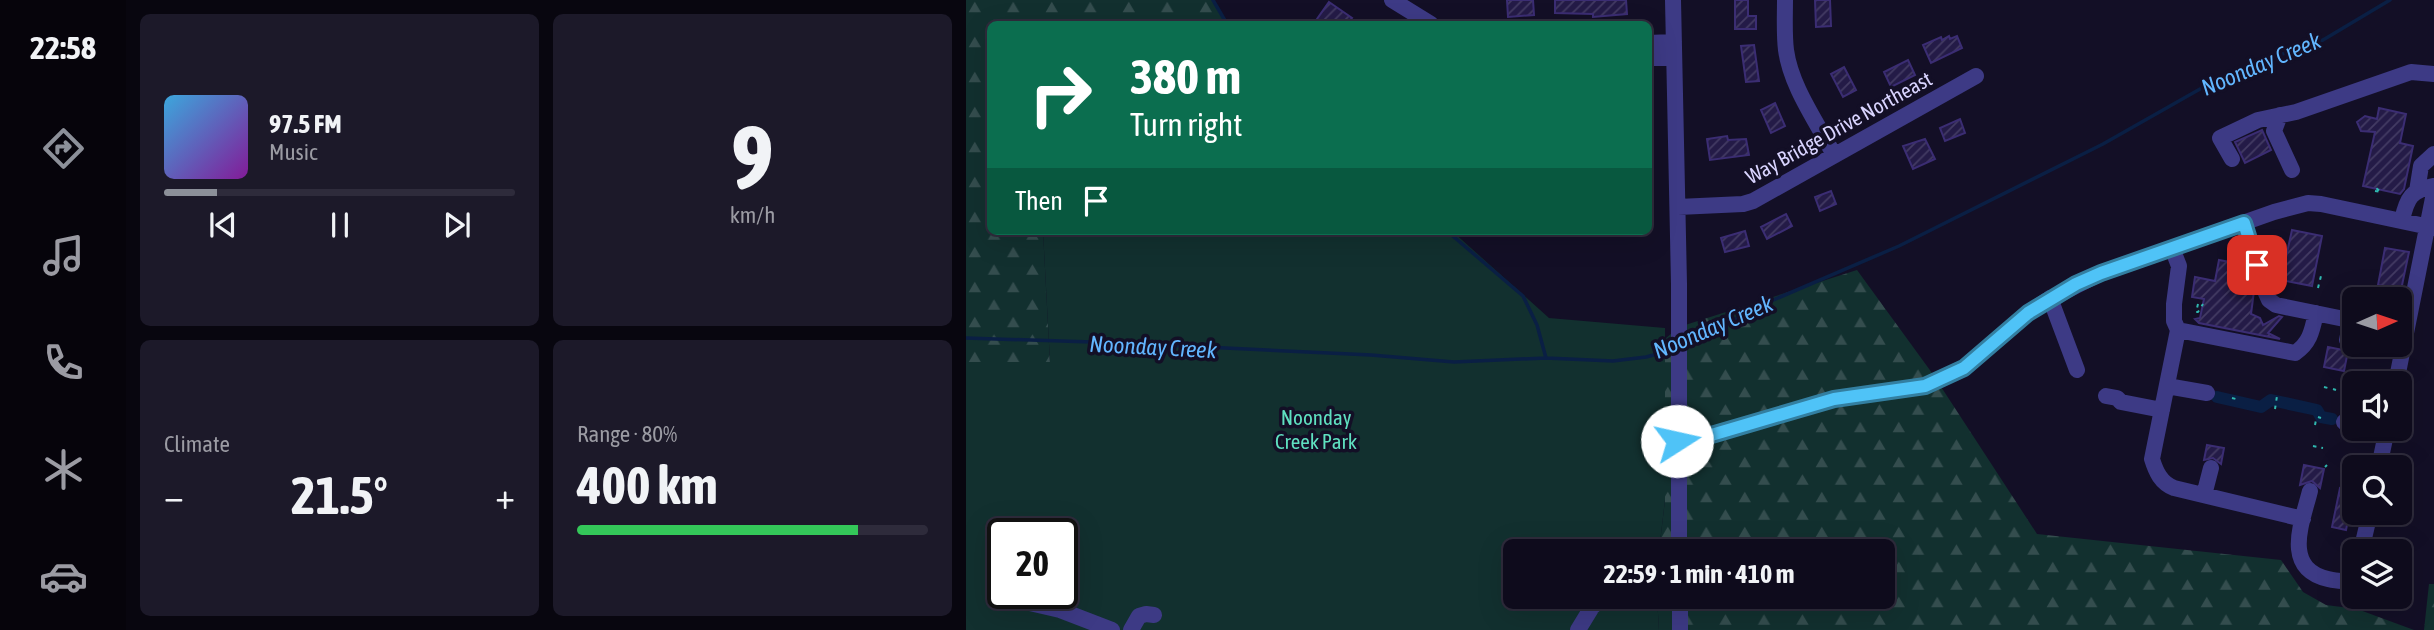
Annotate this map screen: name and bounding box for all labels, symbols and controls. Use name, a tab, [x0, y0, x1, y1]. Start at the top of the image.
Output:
water label: Noonday Creek	[2197, 27, 2326, 101]
text: 22:58	[30, 29, 96, 66]
text: 380 m	[1130, 48, 1241, 104]
icon: right	[1015, 49, 1106, 140]
street label: Way Bridge Drive Northeast	[1741, 66, 1936, 188]
text: 9	[731, 104, 774, 208]
text: Turn right	[1130, 106, 1243, 143]
text: 97.5 FM	[269, 109, 342, 139]
icon: directions	[39, 124, 88, 173]
text: Music	[269, 139, 317, 165]
icon: arrive	[1077, 182, 1115, 220]
text: Then	[1015, 186, 1063, 216]
text: km/h	[730, 202, 775, 228]
icon: previous	[204, 206, 242, 244]
icon: pause	[321, 206, 359, 244]
icon: next	[438, 206, 476, 244]
icon: music	[39, 231, 88, 280]
pin	[2227, 235, 2287, 295]
icon: arrive	[2238, 246, 2276, 284]
north arrow	[2342, 287, 2412, 357]
map controls	[2342, 287, 2412, 609]
water label: Noonday Creek	[1649, 290, 1778, 364]
water label: Noonday Creek	[1089, 331, 1218, 363]
icon: phone	[39, 338, 88, 387]
button: sound	[2342, 371, 2412, 441]
position arrow	[1640, 404, 1714, 478]
park label: Noonday Creek Park	[1275, 405, 1357, 453]
text: Range · 80%	[577, 421, 677, 447]
text: Climate	[164, 431, 230, 457]
icon: climate	[39, 445, 88, 494]
text: 400 km	[577, 455, 718, 515]
button: search	[2342, 455, 2412, 525]
text: 21.5°	[291, 465, 388, 525]
text: −	[164, 474, 184, 517]
text: +	[495, 474, 515, 517]
speed limit sign: 20	[987, 518, 1078, 609]
button: layers	[2342, 539, 2412, 609]
icon: car	[39, 552, 88, 601]
text: 22:59 · 1 min · 410 m	[1604, 559, 1794, 589]

